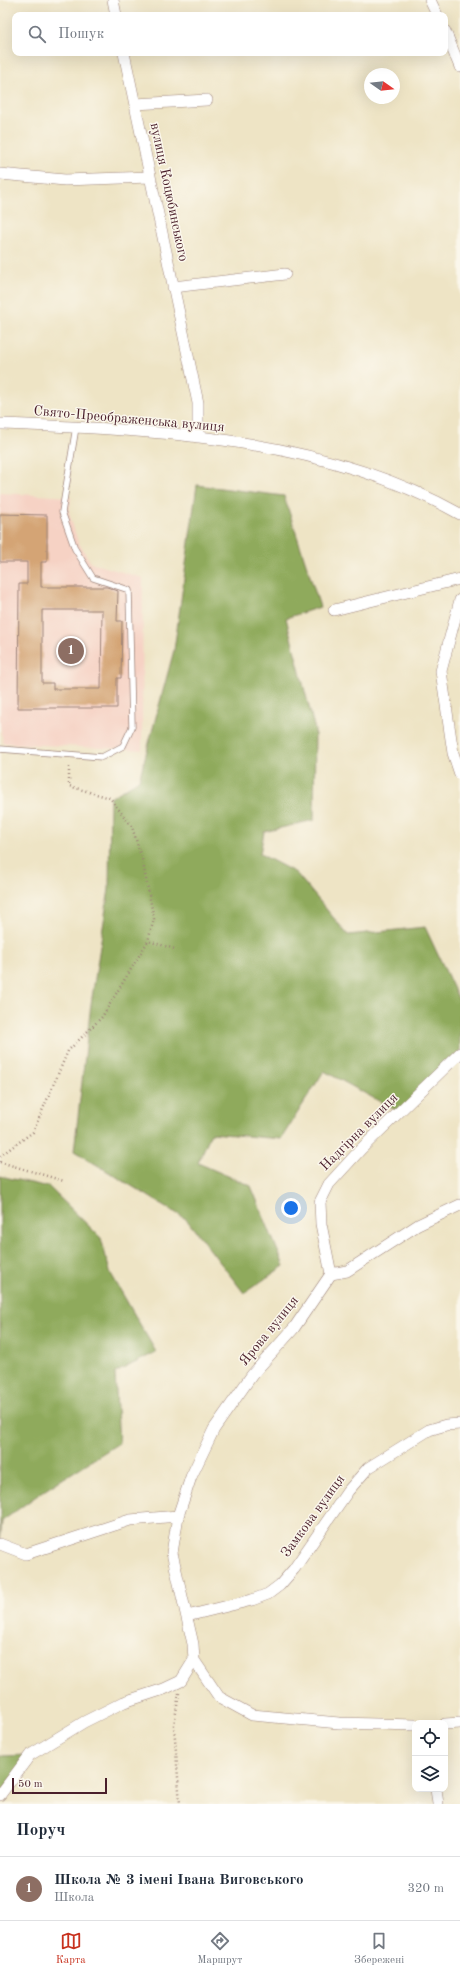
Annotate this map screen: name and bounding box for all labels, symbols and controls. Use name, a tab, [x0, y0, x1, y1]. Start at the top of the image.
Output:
search box	[12, 12, 448, 56]
icon: search	[26, 23, 48, 45]
text: Пошук	[58, 27, 104, 42]
north arrow	[364, 68, 400, 104]
street label: вулиця Коцюбинського	[147, 121, 191, 263]
street label: Свято-Преображенська вулиця	[33, 404, 225, 434]
pin: 1	[58, 636, 84, 666]
street label: Надгірна вулиця	[318, 1091, 400, 1173]
your location	[281, 1198, 301, 1218]
street label: Ярова вулиця	[237, 1294, 301, 1368]
street label: Замкова вулиця	[278, 1472, 348, 1560]
map controls	[412, 1720, 448, 1792]
button: locate	[412, 1720, 448, 1756]
button: layers	[412, 1756, 448, 1792]
scale bar	[12, 1776, 107, 1795]
text: 50 m	[18, 1779, 43, 1790]
text: Поруч	[16, 1822, 65, 1839]
text: Школа № 3 імені Івана Виговського	[54, 1873, 304, 1888]
text: 1	[25, 1882, 33, 1895]
text: 320 m	[407, 1882, 444, 1895]
text: Школа	[54, 1891, 94, 1904]
tab: Карта	[56, 1930, 86, 1968]
tab: Маршрут	[197, 1930, 242, 1968]
tab: Збережені	[354, 1930, 404, 1968]

